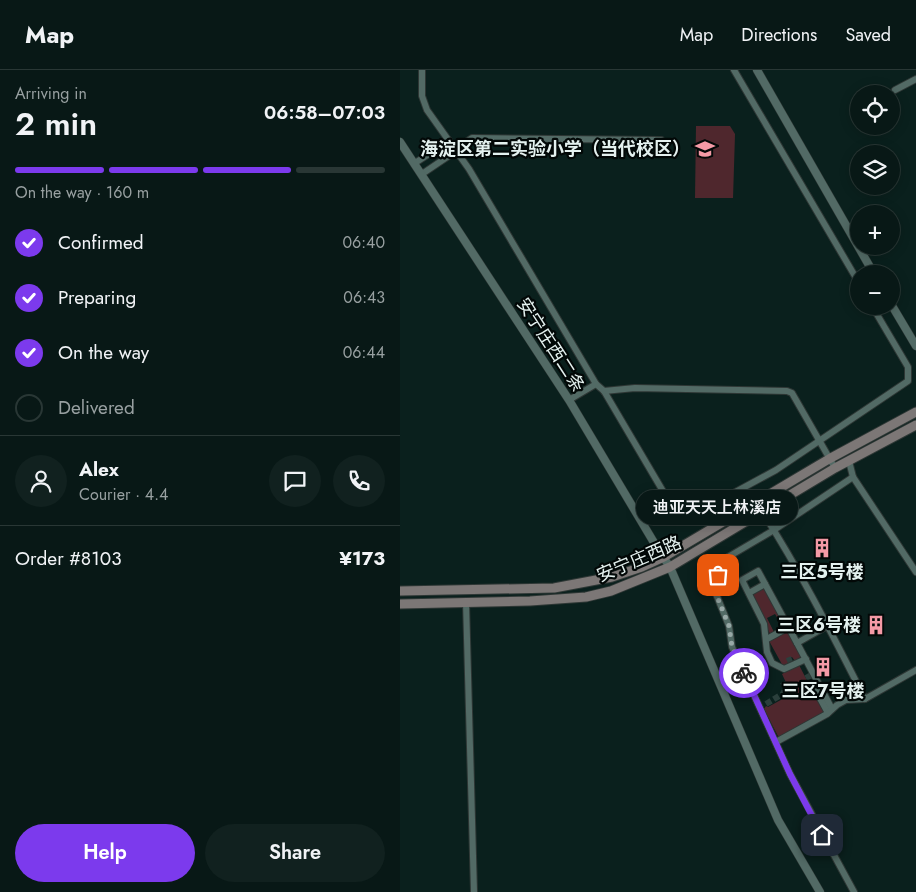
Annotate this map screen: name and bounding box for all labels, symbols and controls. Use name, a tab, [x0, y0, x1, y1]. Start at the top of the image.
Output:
text: Map	[25, 17, 74, 52]
text: Map	[680, 22, 713, 48]
text: Directions	[741, 22, 817, 48]
text: Saved	[845, 22, 891, 48]
text: Arriving in	[15, 82, 87, 105]
map controls	[850, 85, 900, 315]
button: locate	[850, 85, 900, 135]
text: 06:58–07:03	[264, 99, 385, 126]
text: 2 min	[15, 101, 97, 147]
place label: 海淀区第二实验小学（当代校区）	[420, 136, 690, 162]
school or university icon: 海淀区第二实验小学（当代校区）	[694, 138, 716, 160]
button: layers	[850, 145, 900, 195]
text: On the way · 160 m	[15, 181, 149, 204]
button: +	[850, 205, 900, 255]
icon: check	[15, 229, 43, 257]
text: Confirmed	[58, 229, 144, 256]
text: 06:40	[342, 231, 385, 254]
button: −	[850, 265, 900, 315]
icon: check	[15, 284, 43, 312]
text: Preparing	[58, 284, 136, 311]
text: 06:43	[343, 286, 385, 309]
street label: 安宁庄西二条	[511, 293, 591, 397]
icon: check	[15, 339, 43, 367]
text: On the way	[58, 339, 149, 366]
text: 06:44	[343, 341, 385, 364]
text: Delivered	[58, 394, 135, 421]
button: person	[15, 455, 67, 507]
button: chat	[269, 455, 321, 507]
button: phone	[333, 455, 385, 507]
text: Alex	[79, 456, 119, 483]
text: Courier · 4.4	[79, 483, 168, 506]
callout: 迪亚天天上林溪店	[637, 490, 799, 525]
text: 迪亚天天上林溪店	[653, 496, 781, 519]
street label: 安宁庄西路	[592, 529, 686, 589]
building icon: 三区5号楼	[811, 537, 833, 559]
text: Order #8103	[15, 545, 122, 572]
text: ¥173	[339, 545, 385, 572]
pin	[697, 554, 739, 596]
place label: 三区5号楼	[780, 559, 864, 585]
icon: bag	[704, 561, 732, 589]
place label: 三区6号楼	[777, 612, 861, 638]
building icon: 三区6号楼	[865, 614, 887, 636]
courier	[719, 648, 769, 698]
building icon: 三区7号楼	[812, 656, 834, 678]
icon: bike	[730, 659, 758, 687]
place label: 三区7号楼	[782, 678, 864, 704]
pin	[801, 814, 843, 856]
icon: home	[808, 821, 836, 849]
button: Help	[15, 824, 195, 882]
button: Share	[205, 824, 385, 882]

